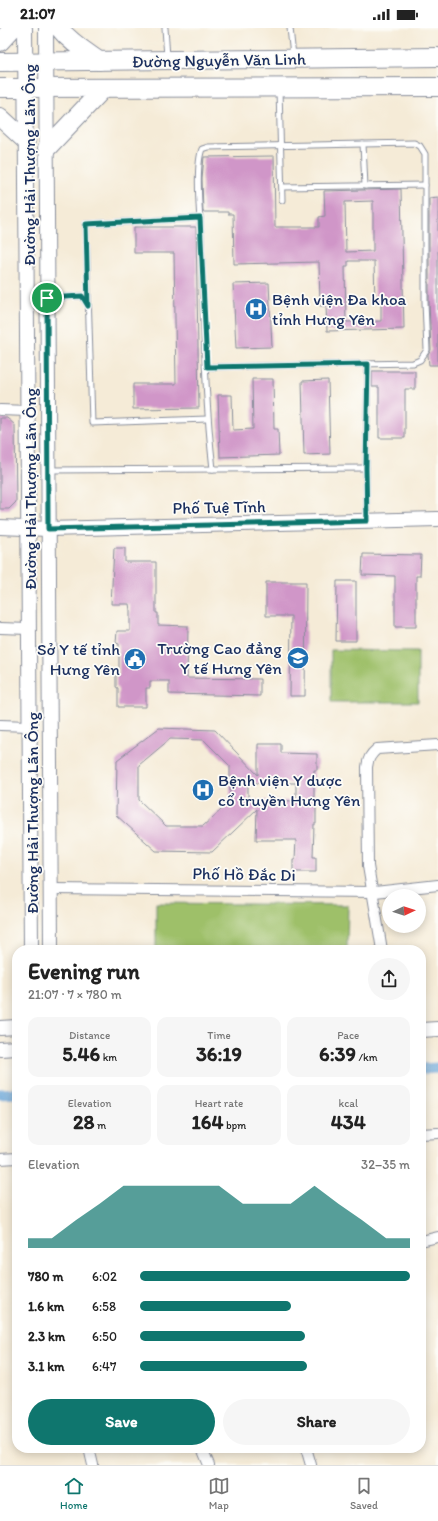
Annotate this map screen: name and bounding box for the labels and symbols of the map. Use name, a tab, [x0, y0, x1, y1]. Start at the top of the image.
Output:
street label: Đường Nguyễn Văn Linh	[132, 48, 307, 72]
street label: Đường Hải Thượng Lãn Ông	[19, 64, 39, 266]
pin	[30, 281, 64, 315]
place label: Bệnh viện Đa khoa tỉnh Hưng Yên	[272, 289, 407, 329]
hospital icon: Bệnh viện Đa khoa tỉnh Hưng Yên	[243, 296, 269, 322]
street label: Đường Hải Thượng Lãn Ông	[20, 388, 40, 590]
street label: Phố Tuệ Tĩnh	[172, 496, 266, 518]
place label: Trường Cao đẳng Y tế Hưng Yên	[157, 638, 282, 678]
place label: Sở Y tế tỉnh Hưng Yên	[37, 639, 120, 679]
school or university icon: Trường Cao đẳng Y tế Hưng Yên	[285, 645, 311, 671]
public building icon: Sở Y tế tỉnh Hưng Yên	[122, 646, 148, 672]
street label: Đường Hải Thượng Lãn Ông	[22, 712, 42, 914]
place label: Bệnh viện Y dược cổ truyền Hưng Yên	[218, 770, 361, 810]
hospital icon: Bệnh viện Y dược cổ truyền Hưng Yên	[190, 777, 216, 803]
street label: Phố Hồ Đắc Di	[192, 863, 296, 885]
north arrow	[382, 889, 426, 933]

